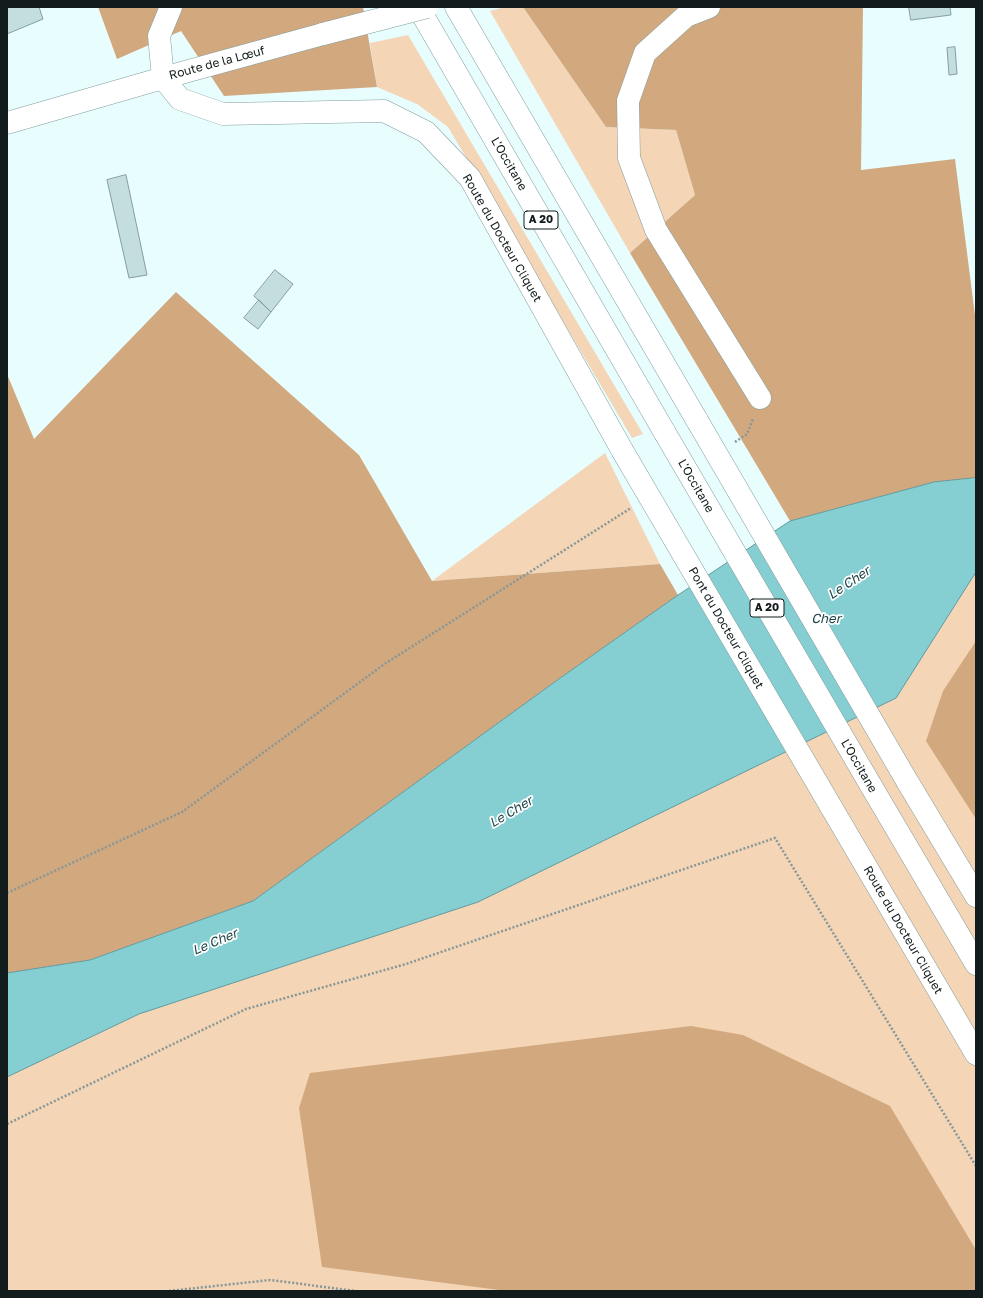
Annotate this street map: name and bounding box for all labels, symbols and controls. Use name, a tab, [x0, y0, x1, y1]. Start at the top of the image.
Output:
street label: Route de la Lœuf	[168, 43, 266, 83]
street label: L'Occitane	[488, 135, 530, 193]
street label: Route du Docteur Cliquet	[459, 171, 545, 305]
road number: A 20	[524, 211, 558, 229]
street label: L'Occitane	[675, 457, 717, 515]
water label: Le Cher	[825, 563, 873, 603]
street label: Pont du Docteur Cliquet	[685, 565, 767, 691]
road number: A 20	[750, 599, 784, 617]
water label: Cher	[811, 611, 841, 627]
street label: L'Occitane	[838, 737, 880, 795]
water label: Le Cher	[487, 793, 535, 831]
street label: Route du Docteur Cliquet	[860, 863, 946, 997]
water label: Le Cher	[190, 926, 240, 958]

